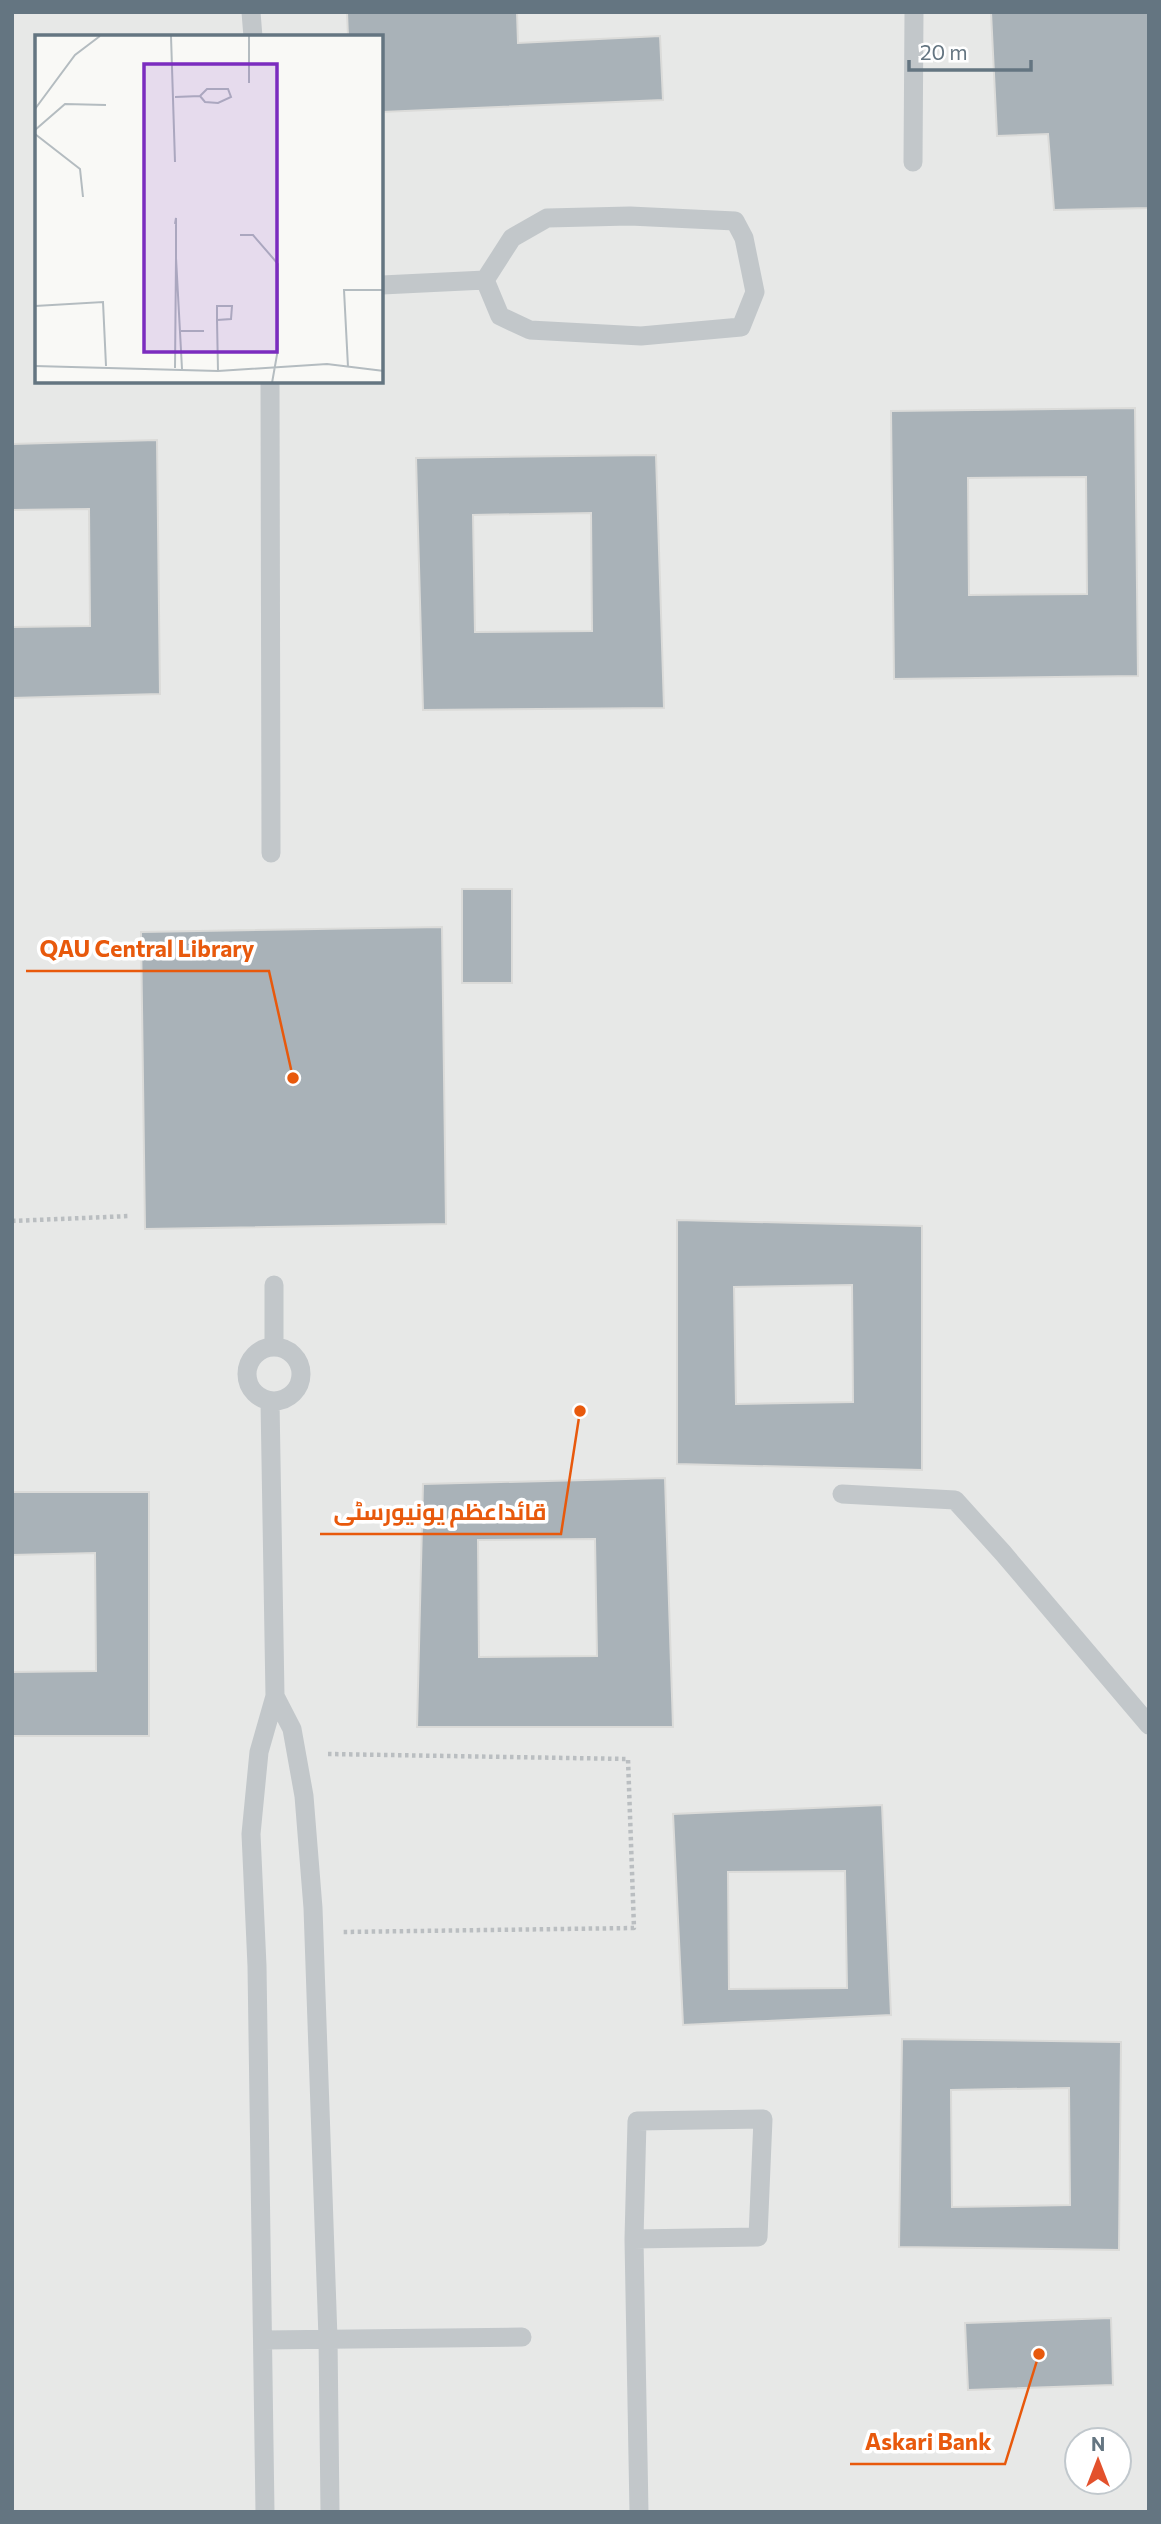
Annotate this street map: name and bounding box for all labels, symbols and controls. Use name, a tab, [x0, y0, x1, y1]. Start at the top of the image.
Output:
scale bar	[909, 28, 1032, 72]
inset map	[35, 35, 383, 383]
text: 20 m	[920, 39, 968, 64]
callout: QAU Central Library	[26, 927, 269, 971]
text: QAU Central Library	[40, 934, 255, 962]
callout: قائداعظم یونیورسٹی	[320, 1490, 561, 1534]
text: قائداعظم یونیورسٹی	[334, 1497, 546, 1528]
callout: Askari Bank	[850, 2420, 1005, 2464]
north arrow	[1063, 2426, 1133, 2496]
text: Askari Bank	[865, 2427, 991, 2455]
text: N	[1091, 2432, 1105, 2455]

